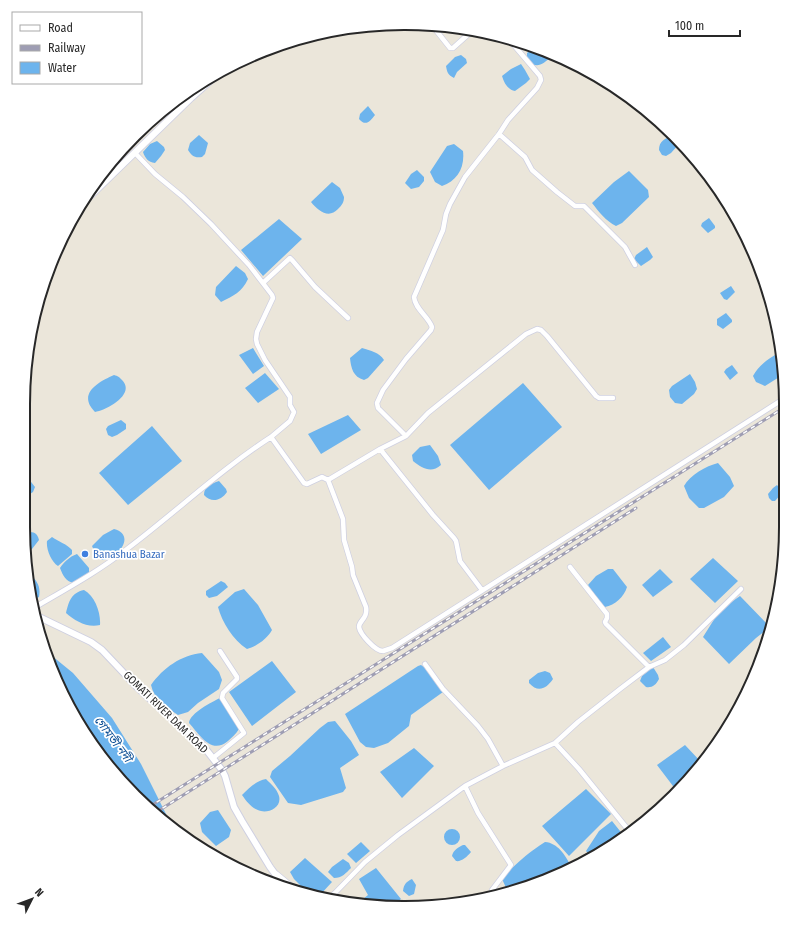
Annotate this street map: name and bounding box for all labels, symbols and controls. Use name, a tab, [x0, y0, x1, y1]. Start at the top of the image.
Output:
legend	[12, 12, 142, 84]
scale bar	[669, 12, 740, 38]
text: 100 m	[675, 19, 704, 33]
text: Road	[48, 21, 73, 35]
text: Railway	[48, 41, 86, 55]
text: Water	[48, 61, 77, 75]
place label: Banashua Bazar	[93, 548, 165, 561]
marker: Banashua Bazar	[80, 549, 90, 559]
street label: GOMATI RIVER DAM ROAD	[121, 669, 211, 756]
water label: গোমতী নদী	[91, 713, 136, 767]
north arrow	[12, 879, 52, 919]
text: N	[32, 886, 46, 899]

